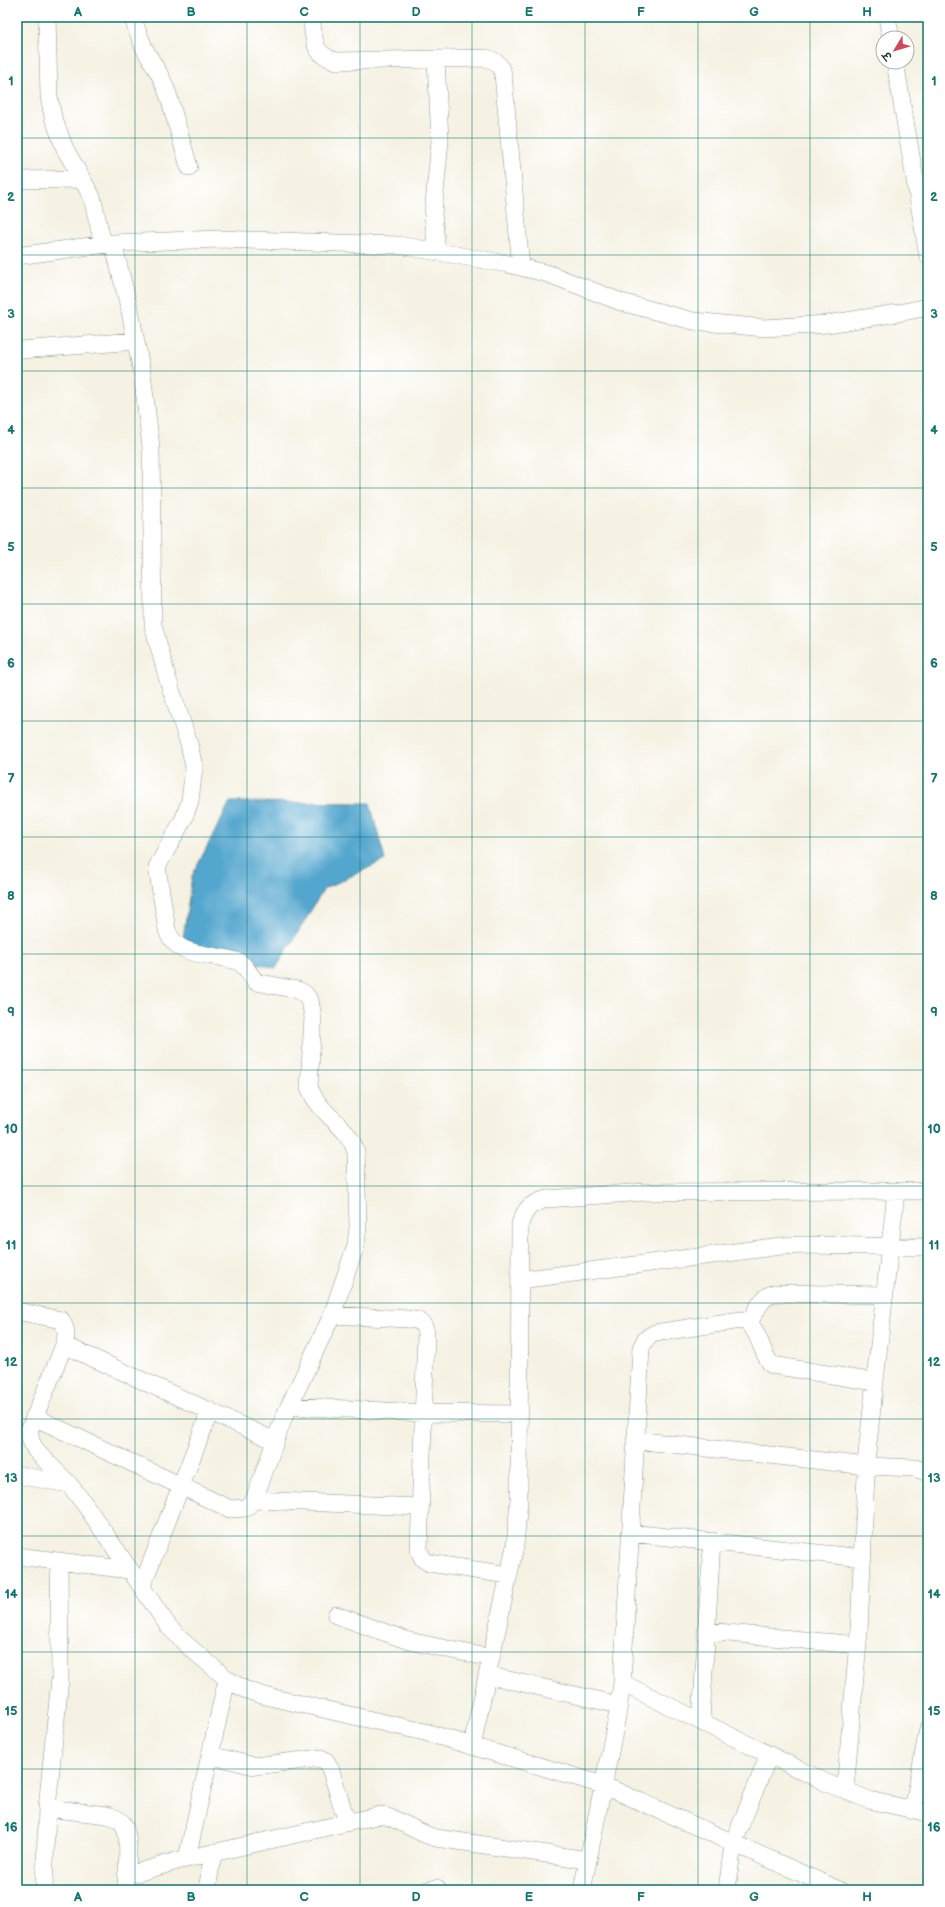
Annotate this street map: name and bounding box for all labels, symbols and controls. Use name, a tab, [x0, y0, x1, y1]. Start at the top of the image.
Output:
text: A	[73, 4, 82, 20]
text: B	[186, 4, 196, 20]
text: C	[299, 4, 309, 20]
text: D	[411, 4, 421, 20]
text: E	[525, 4, 534, 20]
text: F	[637, 4, 645, 20]
text: G	[749, 4, 759, 20]
text: H	[862, 4, 872, 20]
north arrow	[875, 30, 915, 70]
text: उ	[879, 48, 896, 64]
text: 1	[8, 73, 14, 89]
text: 1	[931, 73, 937, 89]
text: 2	[7, 189, 15, 205]
text: 2	[930, 189, 938, 205]
text: 3	[7, 306, 15, 322]
text: 3	[930, 306, 938, 322]
text: 4	[7, 422, 15, 438]
text: 4	[930, 422, 938, 438]
text: 5	[7, 539, 15, 555]
text: 5	[930, 539, 938, 555]
text: 6	[7, 655, 15, 671]
text: 6	[930, 655, 938, 671]
text: 7	[7, 771, 15, 787]
text: 7	[930, 771, 938, 787]
text: 8	[7, 888, 15, 904]
text: 8	[930, 888, 938, 904]
text: 9	[7, 1004, 15, 1020]
text: 9	[930, 1004, 938, 1020]
text: 10	[4, 1121, 18, 1137]
text: 10	[927, 1121, 941, 1137]
text: 11	[6, 1237, 16, 1253]
text: 11	[929, 1237, 939, 1253]
text: 12	[4, 1354, 18, 1370]
text: 12	[927, 1354, 941, 1370]
text: 13	[4, 1470, 18, 1486]
text: 13	[927, 1470, 941, 1486]
text: 14	[4, 1586, 18, 1602]
text: 14	[927, 1586, 941, 1602]
text: 15	[5, 1703, 18, 1719]
text: 15	[928, 1703, 941, 1719]
text: 16	[4, 1819, 18, 1835]
text: 16	[927, 1819, 941, 1835]
text: A	[73, 1889, 82, 1905]
text: B	[186, 1889, 196, 1905]
text: C	[299, 1889, 309, 1905]
text: D	[411, 1889, 421, 1905]
text: E	[525, 1889, 534, 1905]
text: F	[637, 1889, 645, 1905]
text: G	[749, 1889, 759, 1905]
text: H	[862, 1889, 872, 1905]

